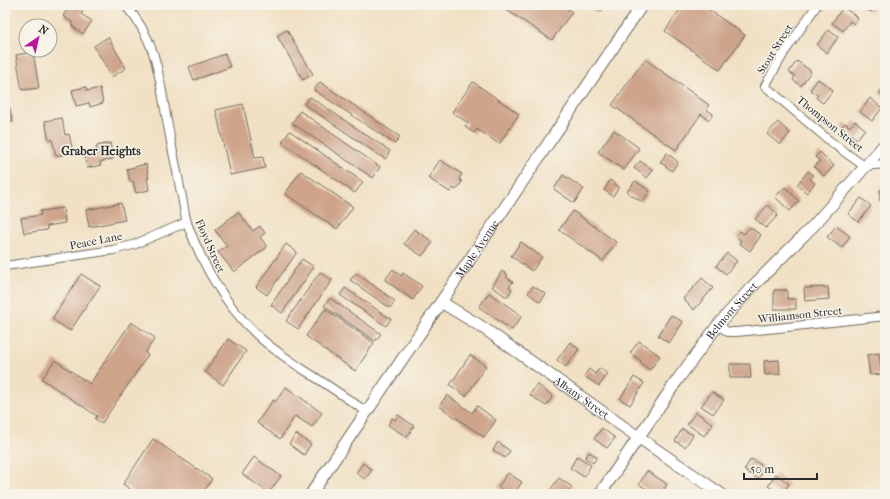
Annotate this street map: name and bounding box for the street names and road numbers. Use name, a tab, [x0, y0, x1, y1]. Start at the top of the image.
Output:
street label: Stout Street	[754, 21, 796, 76]
street label: Thompson Street	[794, 93, 866, 155]
street label: Floyd Street	[192, 217, 228, 275]
street label: Maple Avenue	[453, 217, 501, 280]
street label: Peace Lane	[69, 229, 124, 252]
street label: Belmont Street	[703, 279, 760, 342]
street label: Williamson Street	[756, 304, 843, 326]
street label: Albany Street	[551, 373, 612, 421]

